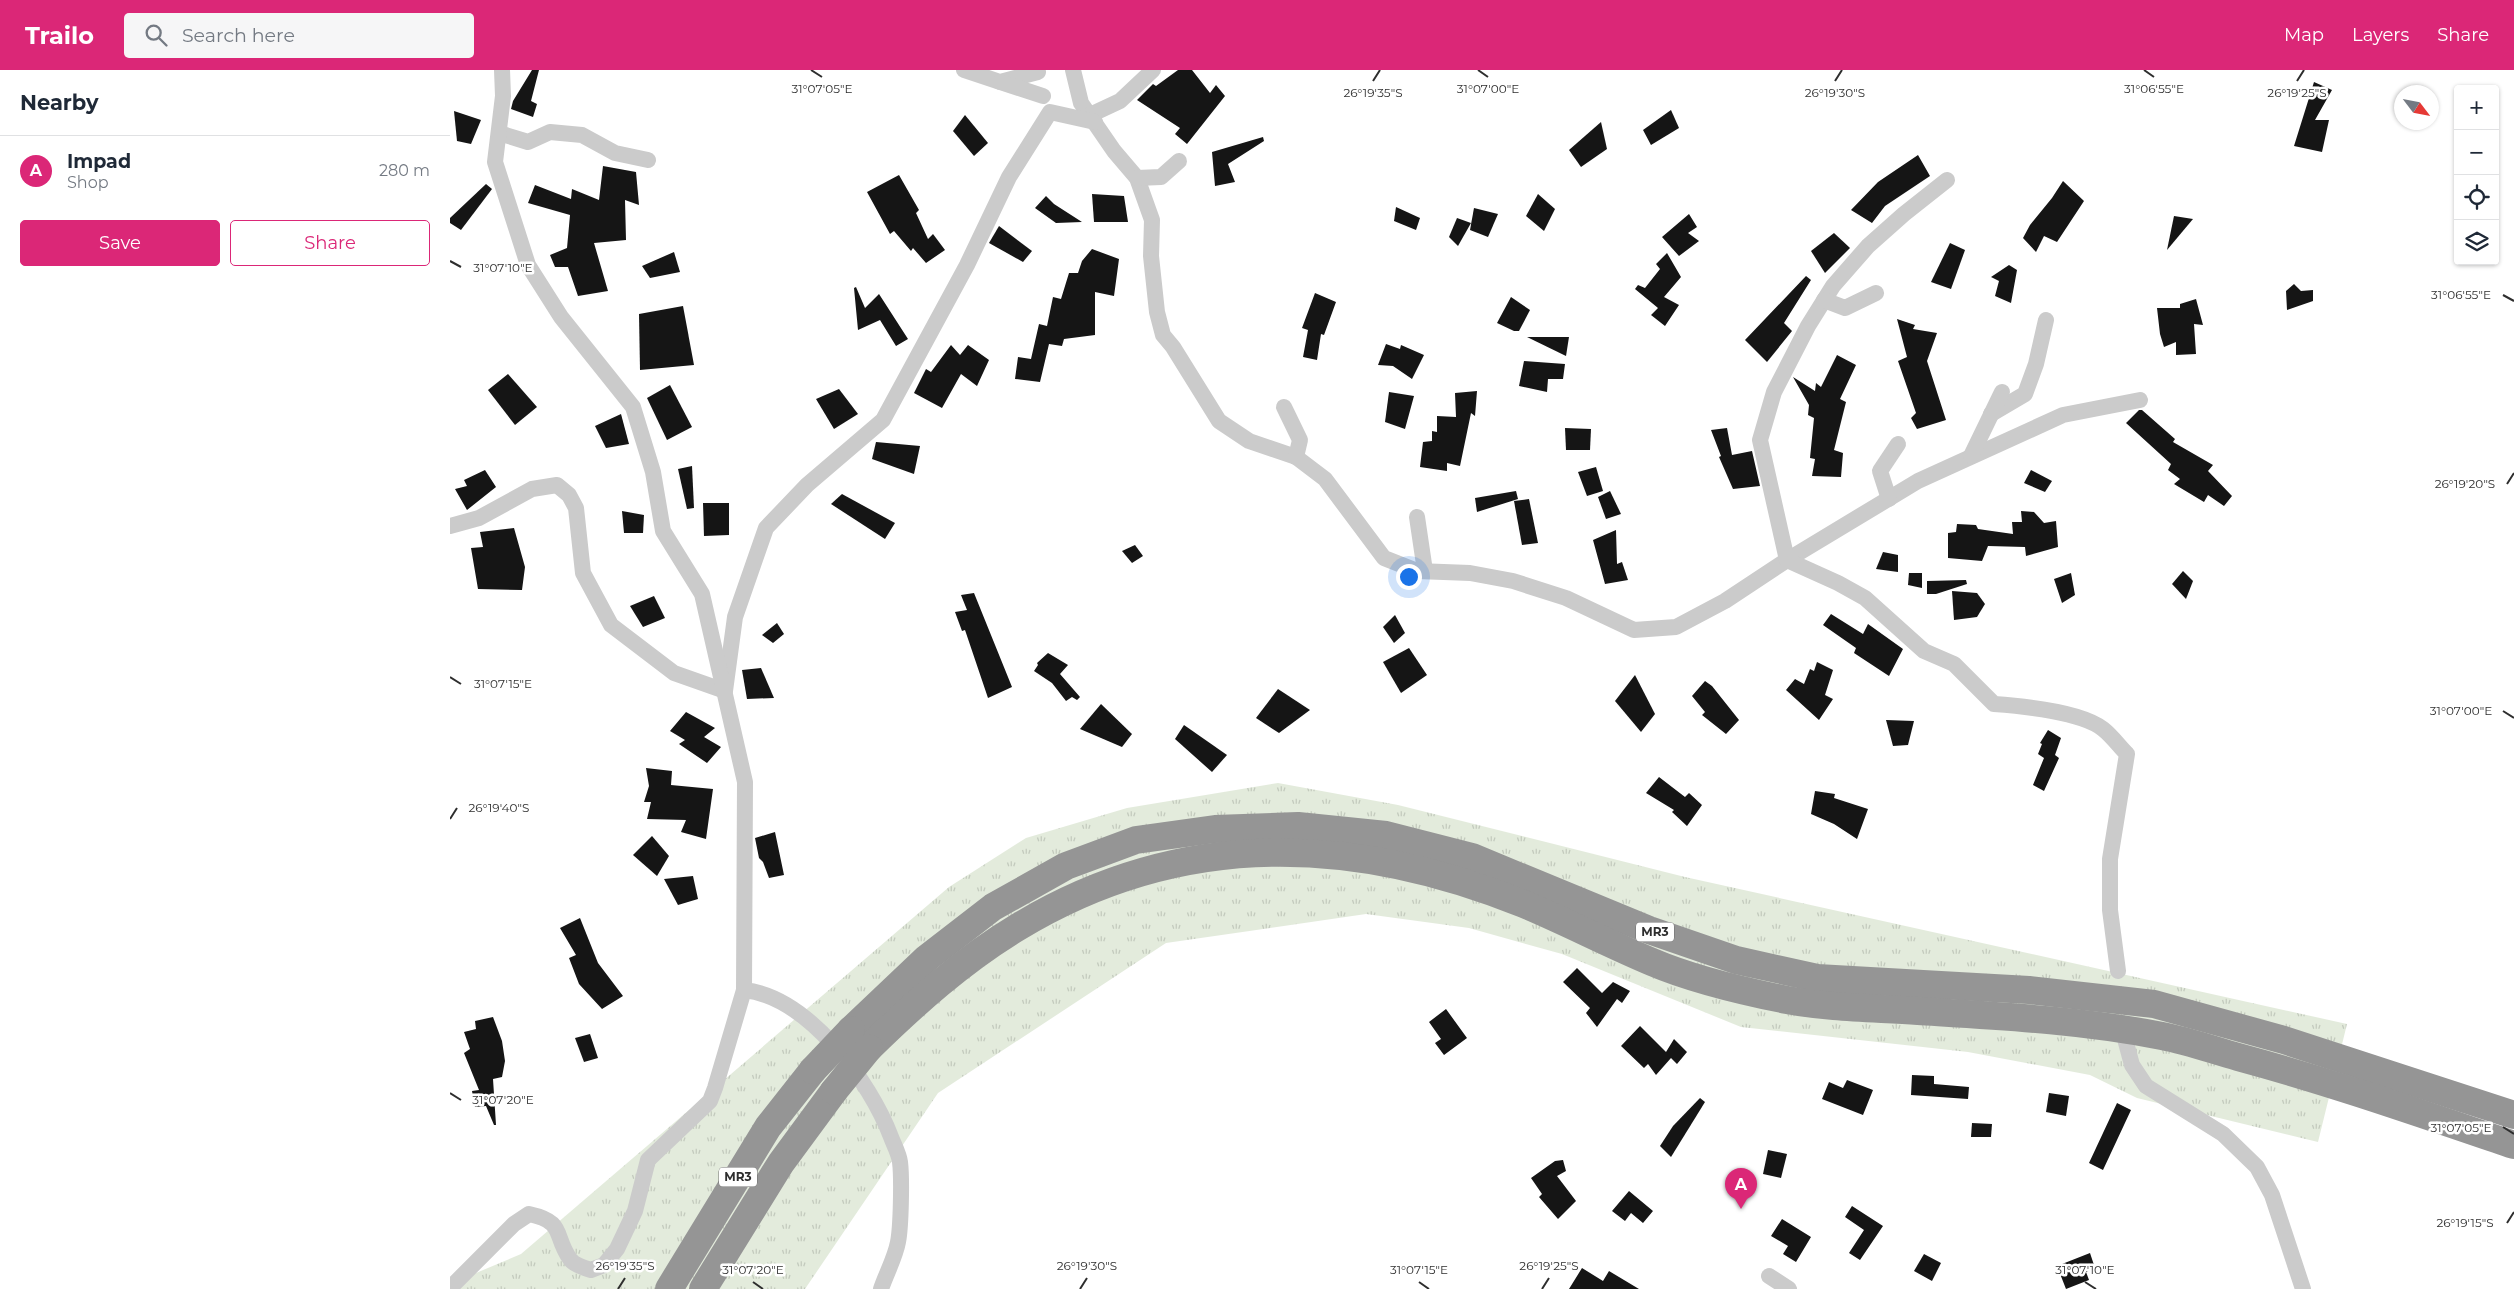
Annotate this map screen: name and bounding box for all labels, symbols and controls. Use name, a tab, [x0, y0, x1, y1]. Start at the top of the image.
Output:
search box	[124, 13, 474, 58]
text: Trailo	[25, 21, 94, 50]
icon: search	[142, 21, 170, 49]
text: Search here	[182, 24, 295, 47]
text: Map	[2284, 24, 2324, 46]
text: Layers	[2352, 24, 2409, 46]
text: Share	[2437, 24, 2489, 46]
text: 31°07'05"E	[791, 81, 853, 96]
text: 31°07'00"E	[1457, 81, 1519, 96]
text: 31°06'55"E	[2124, 81, 2184, 96]
text: 26°19'35"S	[1343, 85, 1403, 100]
text: 26°19'30"S	[1805, 85, 1865, 100]
text: 26°19'25"S	[2267, 85, 2327, 100]
north arrow	[2394, 85, 2439, 130]
map controls	[2454, 85, 2499, 265]
button: +	[2454, 85, 2499, 130]
text: Nearby	[20, 90, 99, 115]
button: −	[2454, 130, 2499, 175]
text: Impad	[67, 150, 131, 173]
text: A	[30, 161, 42, 180]
text: 280 m	[379, 161, 430, 180]
text: Shop	[67, 173, 109, 192]
button: locate	[2454, 175, 2499, 220]
button: Save	[20, 220, 220, 266]
button: Share	[230, 220, 430, 266]
button: layers	[2454, 220, 2499, 265]
text: 31°07'10"E	[473, 260, 533, 275]
text: 31°06'55"E	[2431, 287, 2491, 302]
text: 26°19'20"S	[2435, 476, 2495, 491]
your location	[1396, 564, 1422, 590]
text: 31°07'15"E	[474, 676, 532, 691]
text: 31°07'00"E	[2430, 703, 2492, 718]
text: 26°19'40"S	[469, 800, 529, 815]
road number: MR3	[1636, 922, 1674, 942]
text: 31°07'20"E	[472, 1092, 534, 1107]
text: 31°07'05"E	[2430, 1120, 2492, 1135]
road number: MR3	[719, 1168, 757, 1186]
pin: A	[1725, 1168, 1757, 1209]
text: 26°19'15"S	[2436, 1215, 2494, 1230]
text: 26°19'35"S	[595, 1258, 655, 1273]
text: 26°19'30"S	[1057, 1258, 1117, 1273]
text: 26°19'25"S	[1519, 1258, 1579, 1273]
text: 31°07'20"E	[722, 1262, 784, 1277]
text: 31°07'15"E	[1390, 1262, 1448, 1277]
text: 31°07'10"E	[2055, 1262, 2115, 1277]

